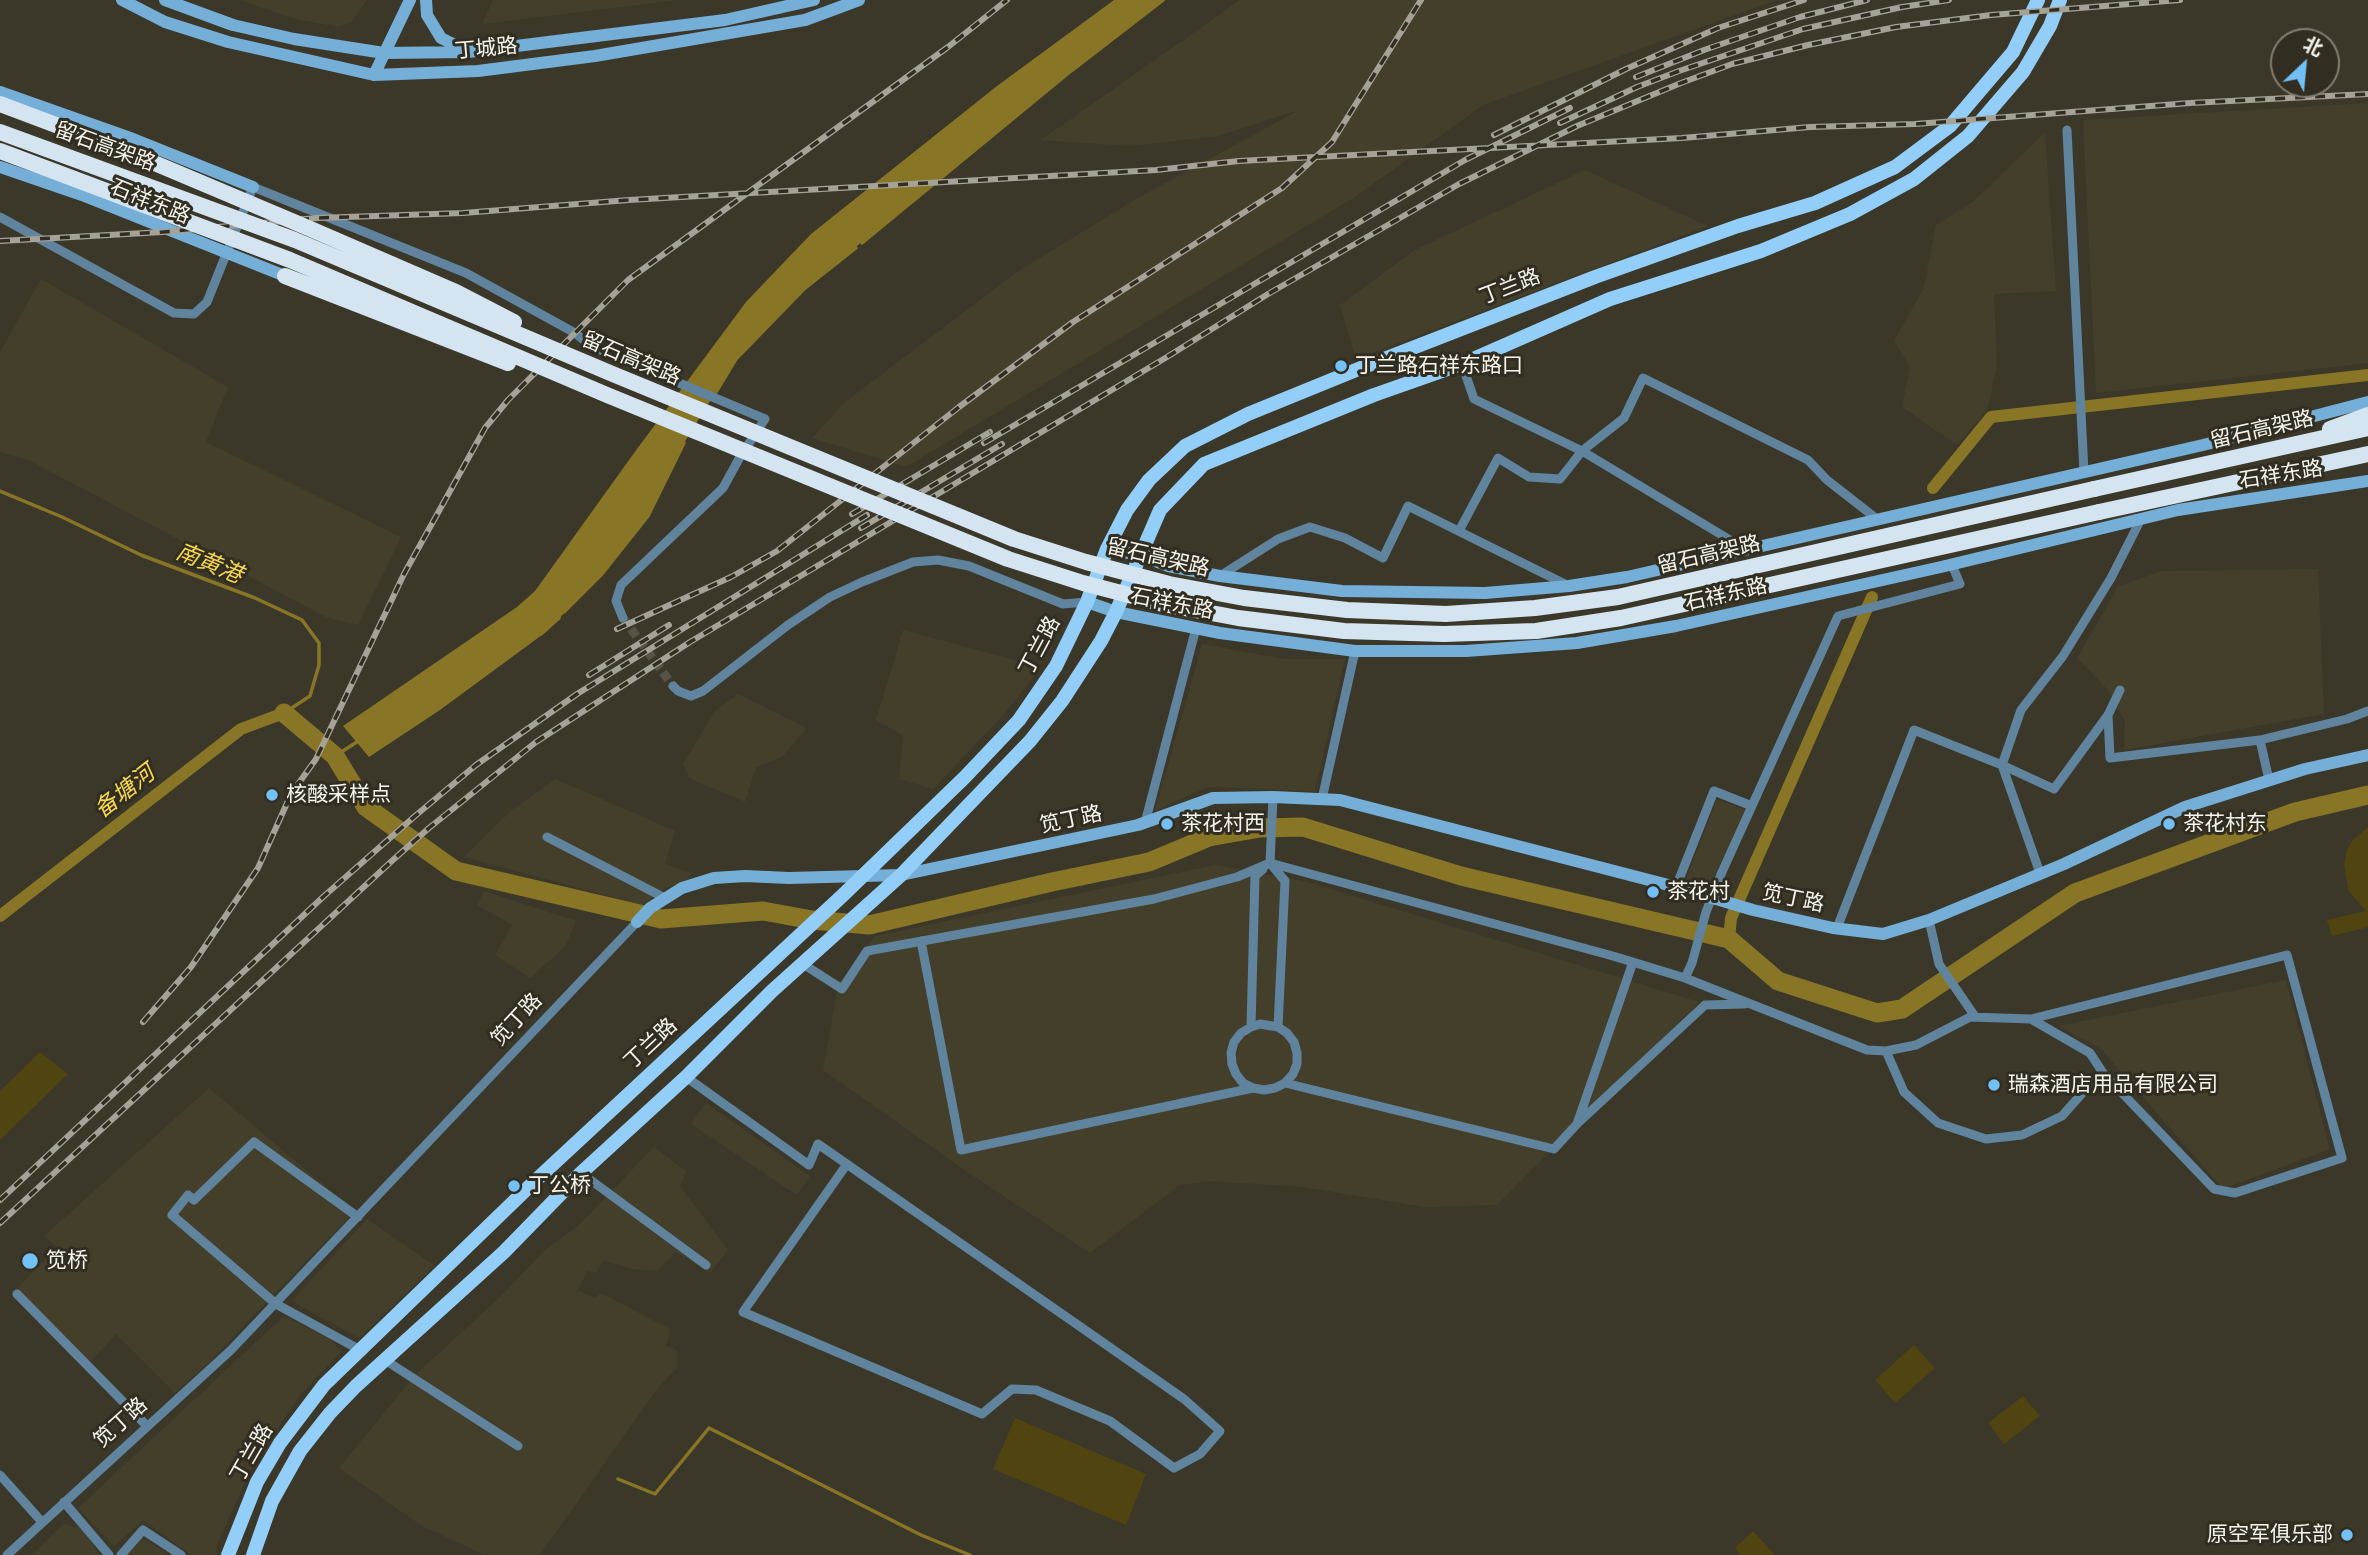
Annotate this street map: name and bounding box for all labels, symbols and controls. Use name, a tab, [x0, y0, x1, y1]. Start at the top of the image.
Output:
north arrow	[2270, 28, 2340, 98]
text: 北	[2300, 31, 2327, 61]
street label: 丁城路	[454, 34, 518, 64]
street label: 留石高架路	[51, 117, 159, 177]
street label: 石祥东路	[106, 175, 194, 229]
street label: 丁兰路	[1476, 264, 1544, 310]
street label: 留石高架路	[578, 327, 684, 391]
place label: 丁兰路石祥东路口	[1355, 353, 1523, 379]
marker: 丁兰路石祥东路口	[1333, 358, 1349, 374]
street label: 留石高架路	[2208, 406, 2316, 454]
street label: 石祥东路	[2238, 456, 2324, 494]
street label: 留石高架路	[1655, 531, 1763, 579]
street label: 留石高架路	[1104, 534, 1212, 582]
water label: 南黄港	[172, 538, 246, 590]
street label: 石祥东路	[1682, 573, 1770, 617]
street label: 石祥东路	[1128, 584, 1216, 624]
street label: 丁兰路	[1014, 612, 1066, 680]
water label: 备塘河	[89, 760, 161, 824]
place label: 核酸采样点	[286, 782, 391, 808]
marker: 核酸采样点	[264, 787, 280, 803]
street label: 笕丁路	[1038, 801, 1104, 839]
place label: 茶花村西	[1181, 811, 1265, 837]
place label: 茶花村东	[2183, 811, 2267, 837]
marker: 茶花村西	[1159, 816, 1175, 832]
marker: 茶花村东	[2161, 816, 2177, 832]
place label: 茶花村	[1667, 879, 1730, 905]
street label: 笕丁路	[1760, 880, 1826, 918]
marker: 茶花村	[1645, 884, 1661, 900]
street label: 笕丁路	[486, 988, 548, 1052]
street label: 丁兰路	[619, 1013, 683, 1075]
place label: 瑞森酒店用品有限公司	[2008, 1072, 2218, 1098]
marker: 瑞森酒店用品有限公司	[1986, 1077, 2002, 1093]
place label: 丁公桥	[528, 1173, 591, 1199]
marker: 丁公桥	[506, 1178, 522, 1194]
place label: 笕桥	[46, 1248, 88, 1274]
marker: 笕桥	[20, 1251, 40, 1271]
street label: 笕丁路	[89, 1393, 153, 1453]
street label: 丁兰路	[225, 1419, 279, 1487]
place label: 原空军俱乐部	[2207, 1522, 2333, 1548]
marker: 原空军俱乐部	[2339, 1527, 2355, 1543]

